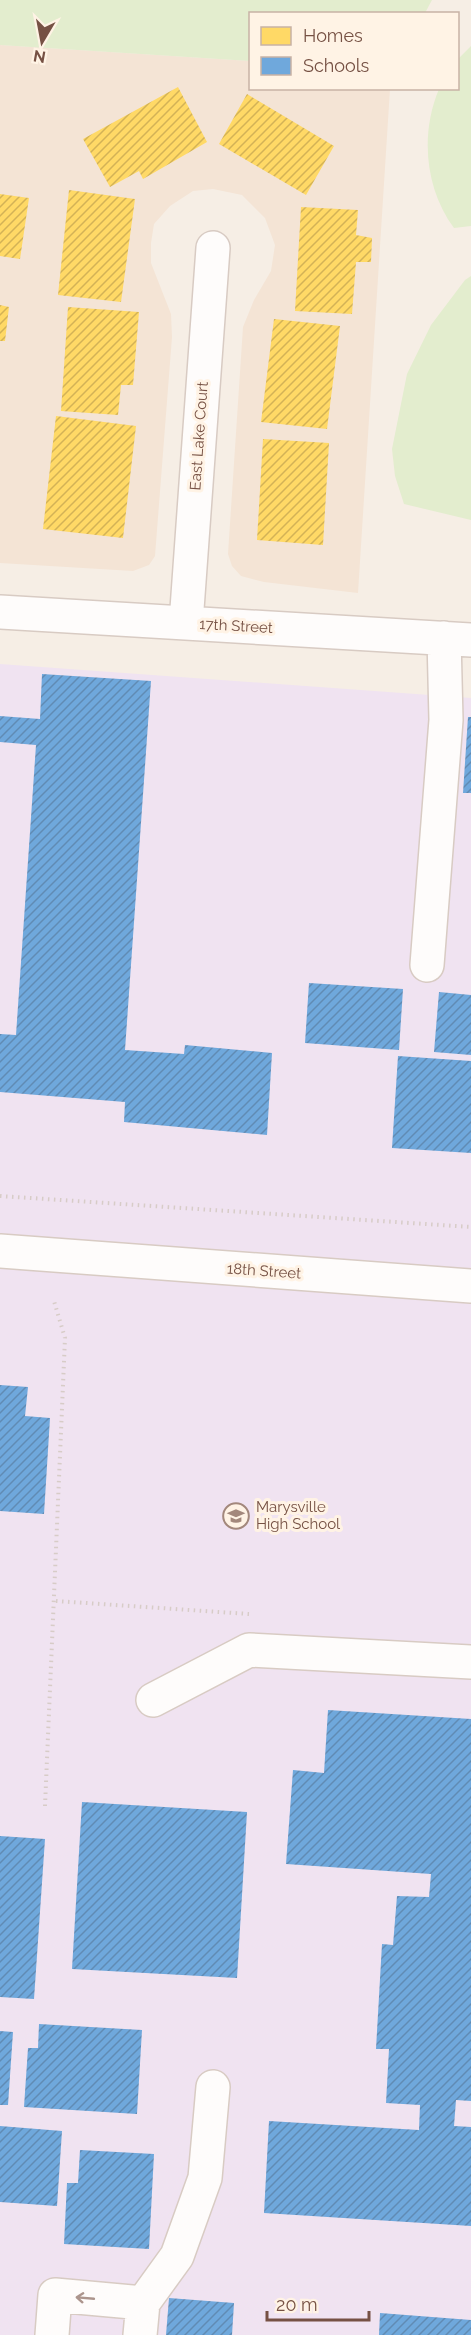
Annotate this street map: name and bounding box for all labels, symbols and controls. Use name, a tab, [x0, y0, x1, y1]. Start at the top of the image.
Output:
north arrow	[12, 12, 72, 72]
legend	[249, 12, 459, 90]
text: Homes	[303, 25, 363, 46]
text: N	[32, 46, 47, 67]
text: Schools	[303, 55, 370, 76]
street label: East Lake Court	[186, 381, 212, 491]
street label: 17th Street	[199, 615, 273, 637]
street label: 18th Street	[226, 1259, 302, 1283]
place label: Marysville High School	[256, 1498, 341, 1533]
school or university icon: Marysville High School	[221, 1501, 251, 1531]
scale bar	[267, 2284, 369, 2322]
one-way arrow	[75, 2292, 95, 2303]
text: 20 m	[276, 2294, 318, 2315]

